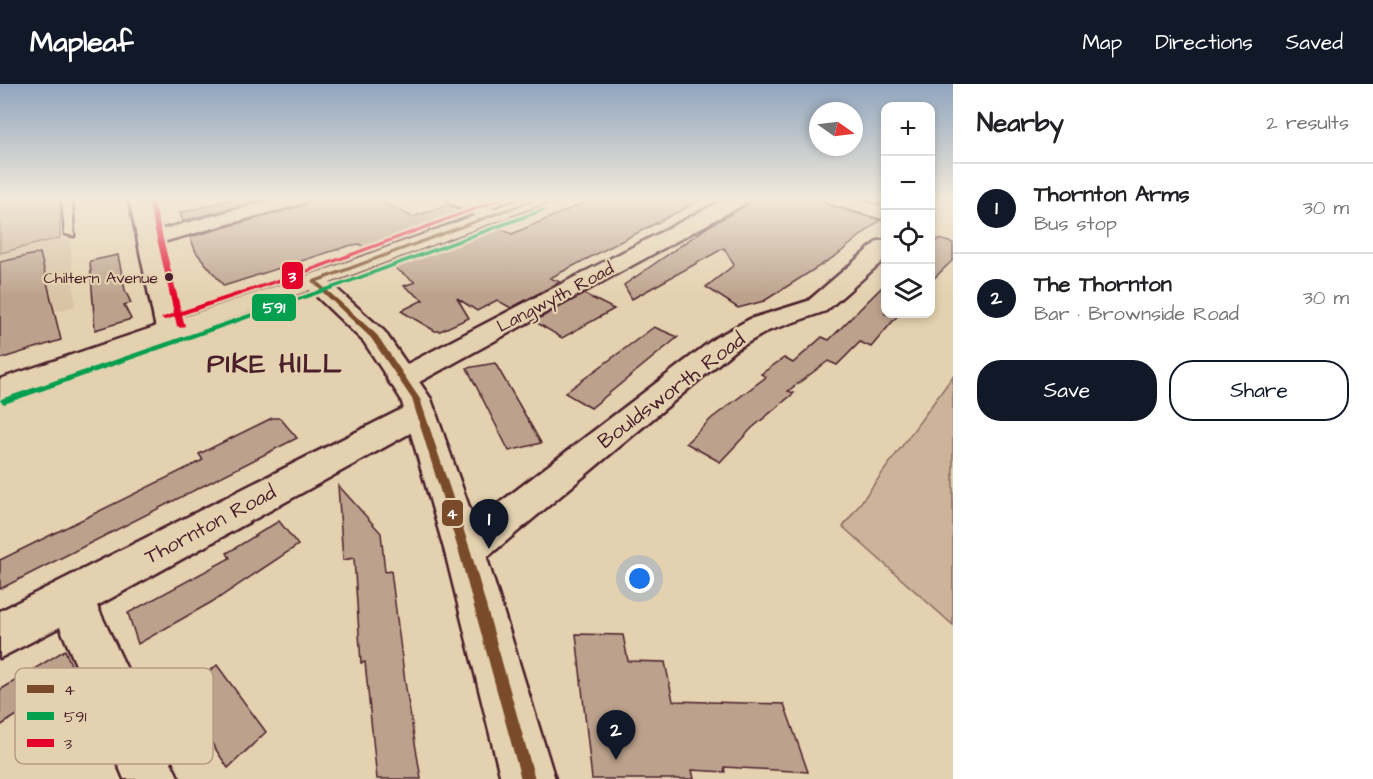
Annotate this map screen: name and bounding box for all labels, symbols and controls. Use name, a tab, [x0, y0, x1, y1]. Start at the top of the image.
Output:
text: Mapleaf	[30, 23, 133, 62]
text: Map	[1082, 28, 1122, 57]
text: Directions	[1155, 28, 1253, 57]
text: Saved	[1286, 28, 1343, 57]
north arrow	[809, 102, 863, 156]
map controls	[881, 102, 935, 318]
button: +	[881, 102, 935, 156]
text: Nearby	[977, 105, 1064, 141]
text: 2 results	[1266, 109, 1349, 137]
button: −	[881, 156, 935, 210]
text: Thornton Arms	[1034, 179, 1190, 210]
text: 1	[995, 194, 998, 222]
text: 30 m	[1303, 194, 1349, 222]
button: locate	[881, 210, 935, 264]
text: Bus stop	[1034, 210, 1117, 238]
street label: Langwyth Road	[492, 256, 619, 340]
line badge: 3	[281, 261, 304, 290]
button: layers	[881, 264, 935, 318]
text: 3	[287, 266, 297, 288]
place label: Chiltern Avenue	[43, 267, 158, 289]
text: The Thornton	[1034, 269, 1172, 300]
marker: Chiltern Avenue	[163, 271, 175, 283]
text: 2	[991, 284, 1002, 312]
text: 30 m	[1303, 284, 1349, 312]
line badge: 591	[251, 293, 297, 322]
text: 591	[263, 297, 286, 319]
text: Bar · Brownside Road	[1034, 300, 1239, 328]
street label: Bouldsworth Road	[592, 325, 751, 456]
district label: PIKE HILL	[207, 345, 343, 383]
button: Save	[977, 360, 1157, 421]
button: Share	[1169, 360, 1349, 421]
street label: Thornton Road	[139, 478, 281, 571]
line badge: 4	[441, 499, 464, 527]
pin: 1	[470, 500, 508, 549]
text: 4	[447, 503, 458, 525]
your location	[625, 564, 654, 593]
legend	[15, 668, 213, 764]
text: 4	[64, 679, 75, 701]
text: 591	[64, 706, 86, 728]
pin: 2	[596, 710, 636, 760]
text: 3	[64, 733, 72, 755]

